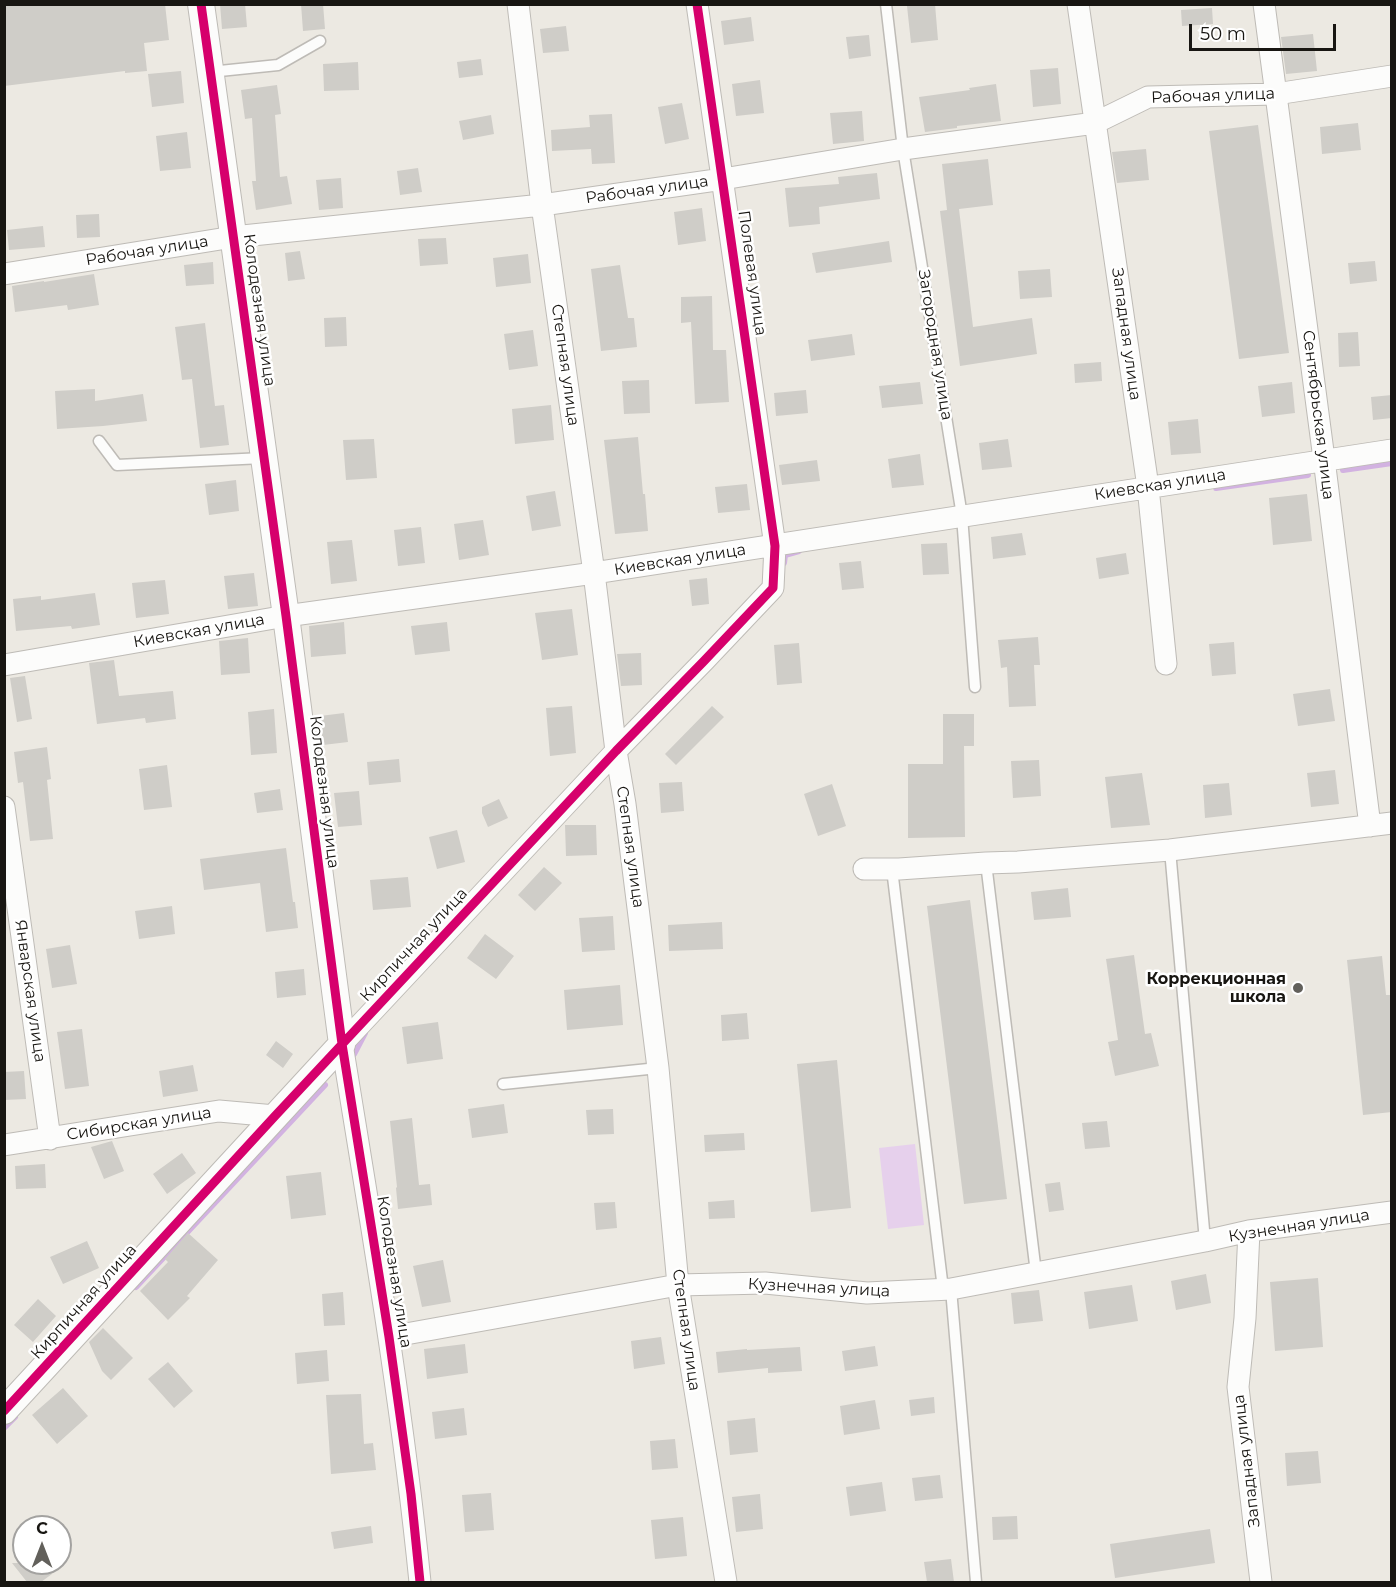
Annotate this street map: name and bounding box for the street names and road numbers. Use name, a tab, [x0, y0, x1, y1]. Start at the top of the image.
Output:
street label: Рабочая улица	[1151, 84, 1275, 108]
street label: Рабочая улица	[584, 172, 710, 208]
street label: Полевая улица	[734, 209, 770, 337]
street label: Рабочая улица	[84, 232, 210, 270]
street label: Колодезная улица	[239, 232, 279, 388]
street label: Западная улица	[1107, 266, 1145, 402]
street label: Загородная улица	[914, 268, 956, 422]
street label: Степная улица	[547, 303, 583, 427]
street label: Сентябрьская улица	[1298, 329, 1338, 501]
street label: Киевская улица	[1093, 465, 1227, 505]
street label: Киевская улица	[613, 540, 747, 580]
street label: Киевская улица	[132, 610, 266, 652]
street label: Колодезная улица	[305, 714, 343, 870]
street label: Степная улица	[612, 785, 648, 909]
street label: Кирпичная улица	[356, 884, 472, 1006]
street label: Январская улица	[10, 918, 50, 1064]
street label: Сибирская улица	[65, 1103, 213, 1145]
street label: Колодезная улица	[372, 1194, 416, 1350]
street label: Кузнечная улица	[1227, 1205, 1371, 1247]
street label: Кирпичная улица	[27, 1240, 141, 1364]
street label: Степная улица	[668, 1268, 704, 1392]
street label: Кузнечная улица	[747, 1275, 891, 1301]
street label: Западная улица	[1229, 1393, 1265, 1529]

